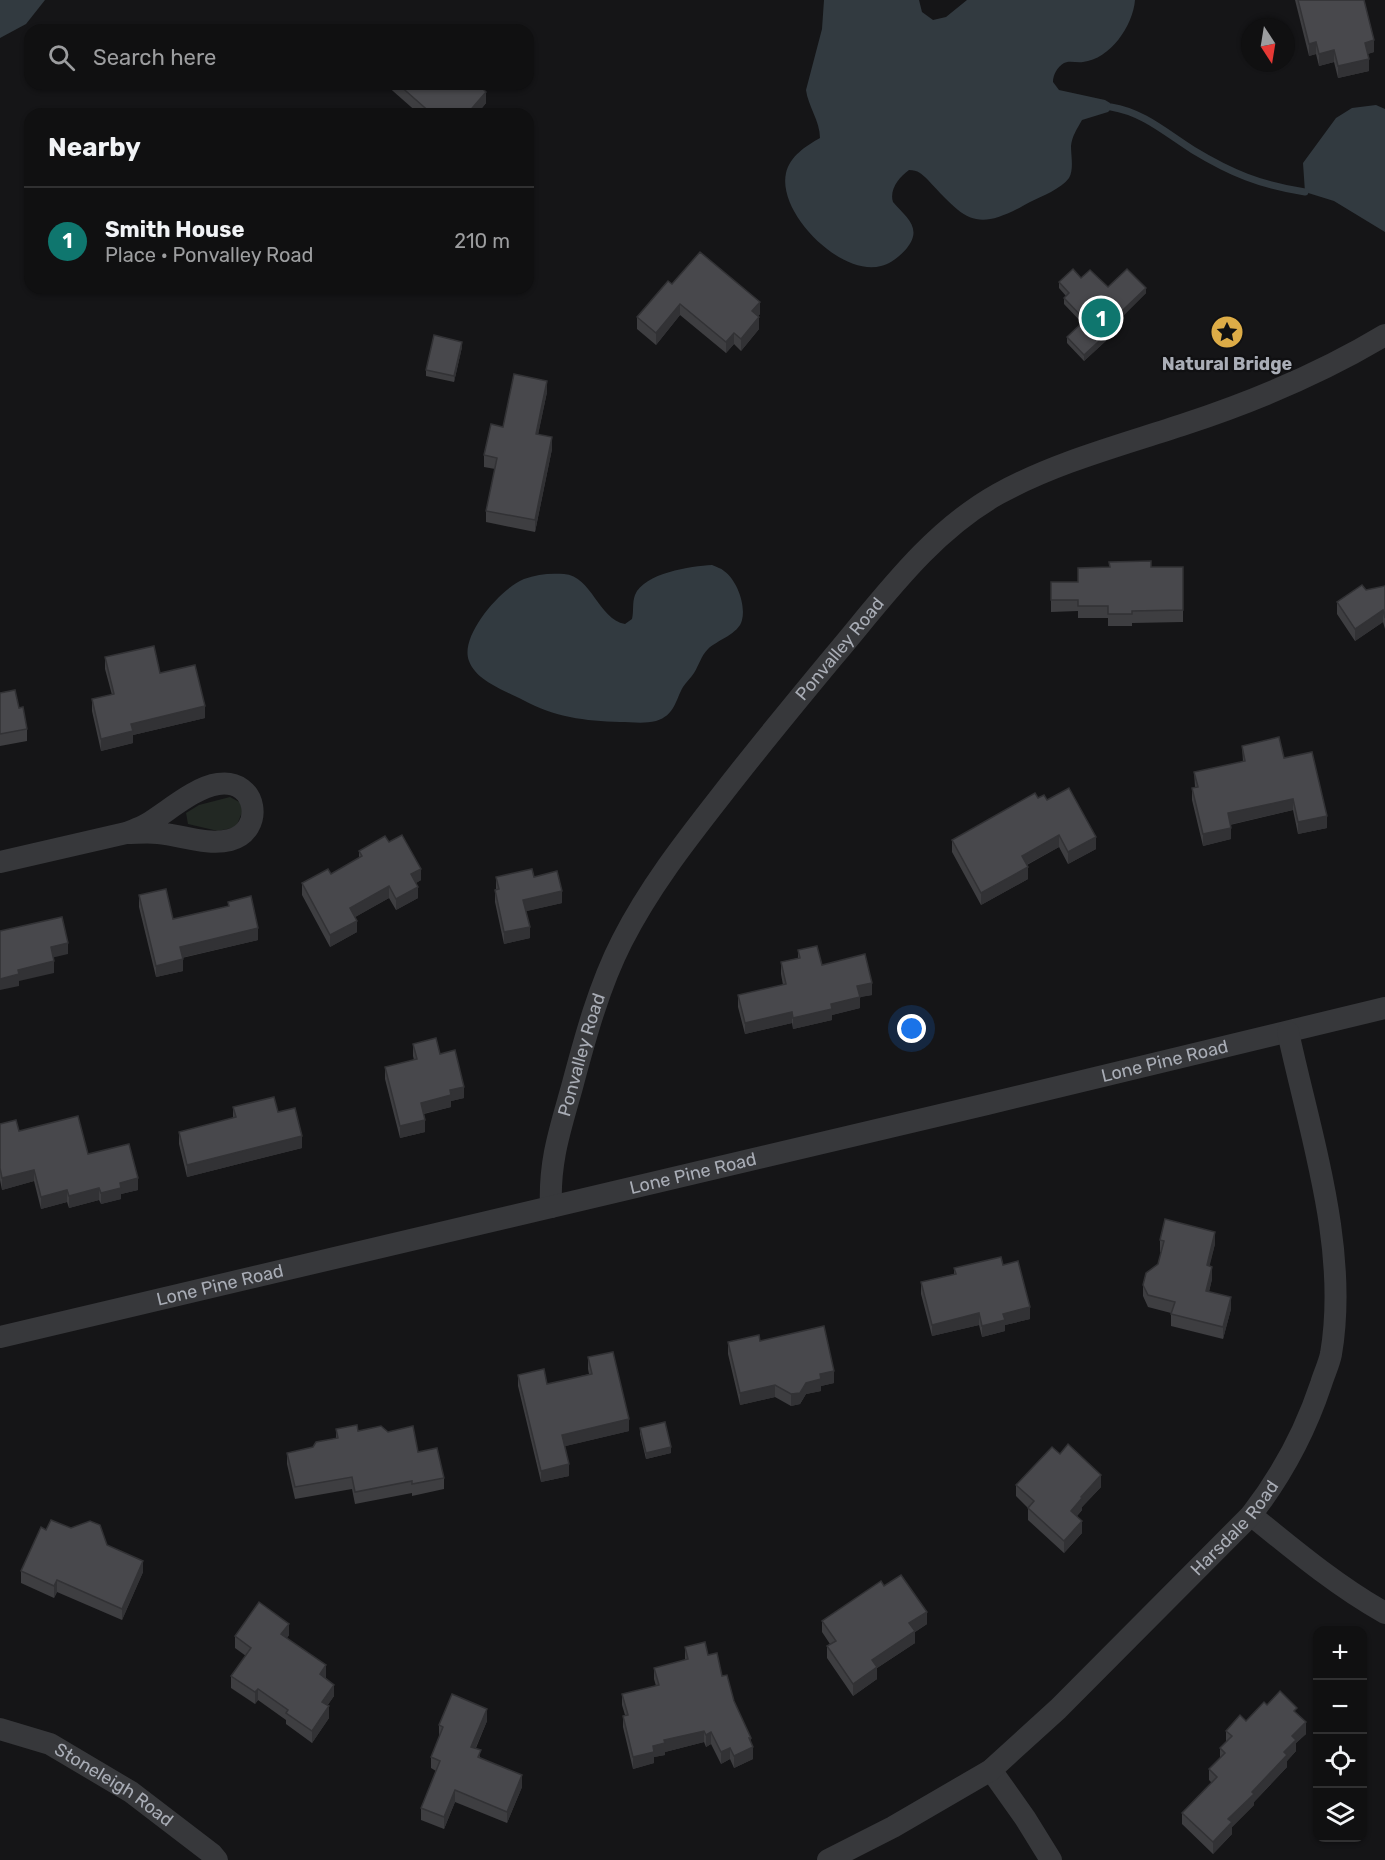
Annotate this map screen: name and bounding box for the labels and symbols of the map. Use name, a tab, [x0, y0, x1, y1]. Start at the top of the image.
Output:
north arrow	[1241, 18, 1295, 72]
pin: 1	[1082, 296, 1120, 340]
place icon: Natural Bridge	[1209, 314, 1245, 350]
place label: Natural Bridge	[1162, 353, 1293, 375]
street label: Ponvalley Road	[791, 593, 889, 705]
street label: Ponvalley Road	[553, 990, 610, 1119]
your location	[897, 1014, 926, 1043]
street label: Lone Pine Road	[1099, 1035, 1230, 1087]
street label: Lone Pine Road	[627, 1148, 759, 1199]
street label: Lone Pine Road	[154, 1259, 286, 1311]
street label: Harsdale Road	[1186, 1476, 1283, 1580]
street label: Stoneleigh Road	[51, 1738, 178, 1831]

